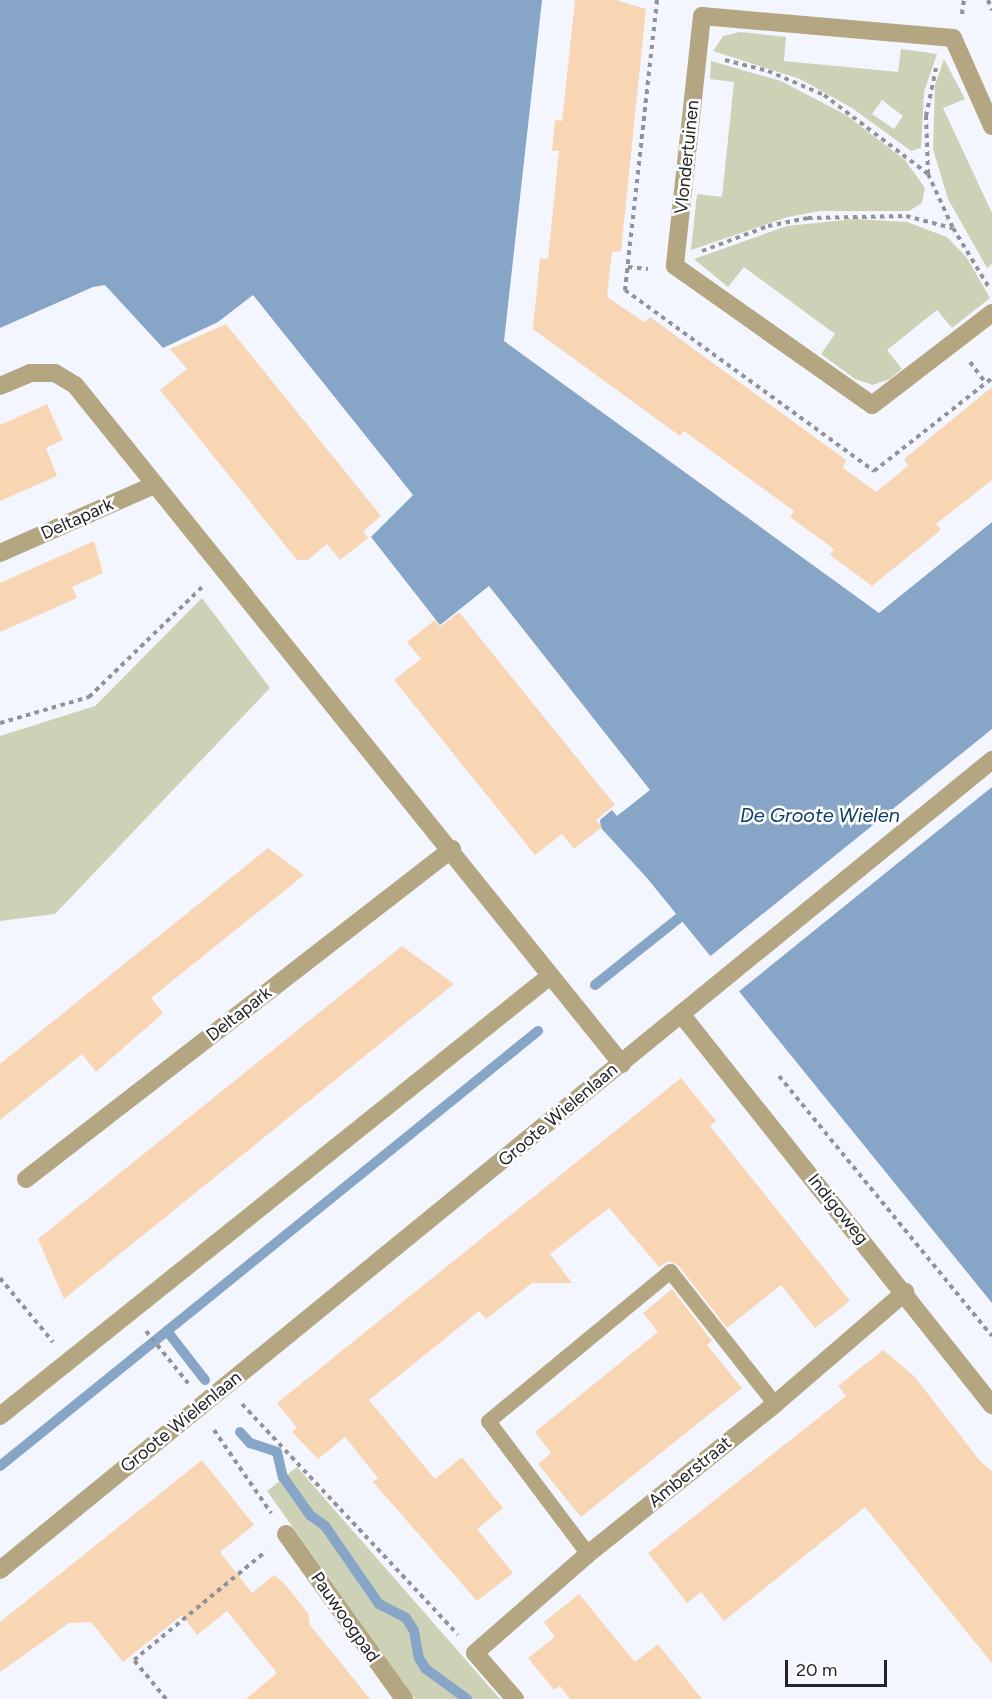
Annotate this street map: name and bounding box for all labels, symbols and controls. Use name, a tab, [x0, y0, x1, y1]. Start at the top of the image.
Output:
street label: Vlondertuinen	[670, 99, 704, 215]
street label: Deltapark	[38, 494, 116, 544]
water label: De Groote Wielen	[740, 803, 900, 827]
street label: Deltapark	[202, 982, 276, 1046]
street label: Groote Wielenlaan	[494, 1059, 622, 1171]
street label: Indigoweg	[803, 1169, 873, 1249]
street label: Groote Wielenlaan	[116, 1367, 246, 1477]
street label: Amberstraat	[644, 1432, 736, 1512]
street label: Pauwoogpad	[306, 1568, 384, 1666]
scale bar	[788, 1648, 890, 1686]
text: 20 m	[796, 1659, 837, 1681]

